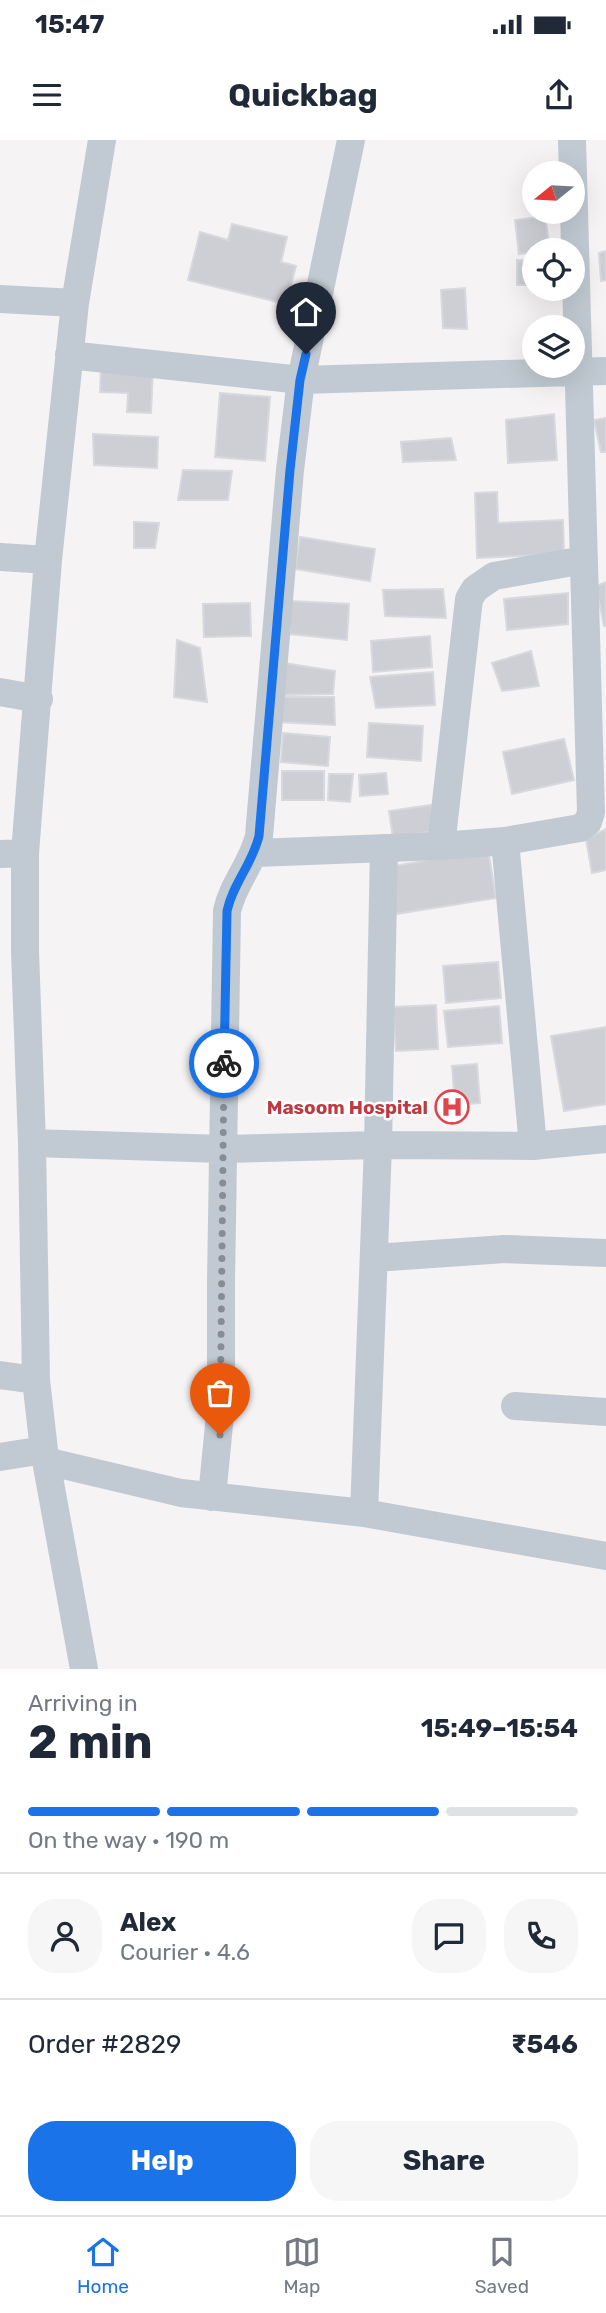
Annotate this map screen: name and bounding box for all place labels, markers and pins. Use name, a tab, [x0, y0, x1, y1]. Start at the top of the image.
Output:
pin	[276, 282, 336, 354]
hospital icon: Masoom Hospital	[433, 1088, 471, 1126]
place label: Masoom Hospital	[267, 1096, 428, 1119]
pin	[190, 1363, 250, 1435]

